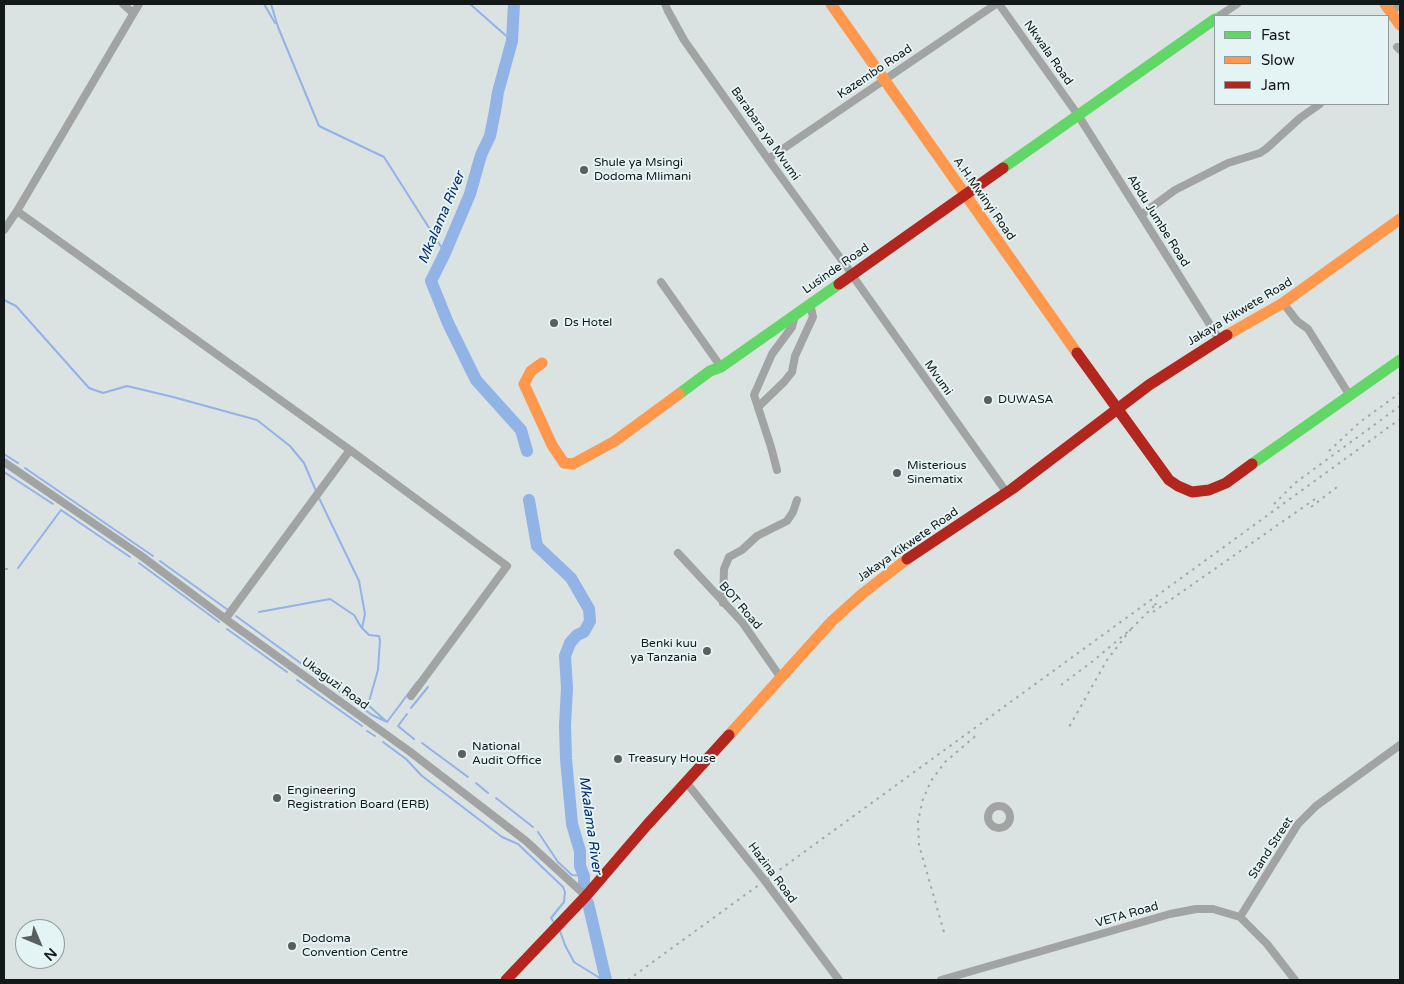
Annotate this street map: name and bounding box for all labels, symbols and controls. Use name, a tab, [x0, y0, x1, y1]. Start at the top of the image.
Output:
legend	[1214, 15, 1389, 105]
street label: Nkwala Road	[1021, 18, 1075, 88]
text: Fast	[1261, 26, 1290, 44]
street label: Kazembo Road	[835, 42, 915, 102]
text: Slow	[1261, 51, 1295, 69]
text: Jam	[1261, 76, 1290, 94]
street label: Barabara ya Mvumi	[727, 85, 803, 183]
street label: A.H.Mwinyi Road	[950, 155, 1018, 243]
place label: Shule ya Msingi Dodoma Mlimani	[594, 156, 691, 184]
marker: Shule ya Msingi Dodoma Mlimani	[578, 164, 590, 176]
water label: Mkalama River	[415, 169, 469, 267]
street label: Abdu Jumbe Road	[1124, 172, 1192, 270]
street label: Lusinde Road	[800, 241, 872, 297]
street label: Jakaya Kikwete Road	[1185, 275, 1295, 349]
place label: Ds Hotel	[564, 316, 612, 330]
marker: Ds Hotel	[548, 317, 560, 329]
street label: Mvumi	[921, 358, 955, 398]
place label: DUWASA	[998, 393, 1054, 407]
marker: DUWASA	[982, 394, 994, 406]
place label: Misterious Sinematix	[907, 459, 966, 487]
marker: Misterious Sinematix	[891, 467, 903, 479]
street label: Jakaya Kikwete Road	[855, 505, 961, 585]
street label: BOT Road	[715, 579, 765, 633]
place label: Benki kuu ya Tanzania	[631, 637, 697, 665]
marker: Benki kuu ya Tanzania	[701, 645, 713, 657]
street label: Ukaguzi Road	[299, 655, 371, 713]
place label: National Audit Office	[472, 740, 542, 768]
marker: National Audit Office	[456, 748, 468, 760]
place label: Treasury House	[628, 752, 716, 766]
marker: Treasury House	[612, 753, 624, 765]
water label: Mkalama River	[575, 775, 605, 875]
place label: Engineering Registration Board (ERB)	[287, 784, 429, 812]
marker: Engineering Registration Board (ERB)	[271, 792, 283, 804]
street label: Stand Street	[1246, 814, 1296, 882]
street label: Hazina Road	[745, 840, 799, 906]
street label: VETA Road	[1094, 899, 1160, 931]
north arrow	[15, 919, 65, 969]
place label: Dodoma Convention Centre	[302, 932, 408, 960]
marker: Dodoma Convention Centre	[286, 940, 298, 952]
text: N	[40, 944, 60, 964]

